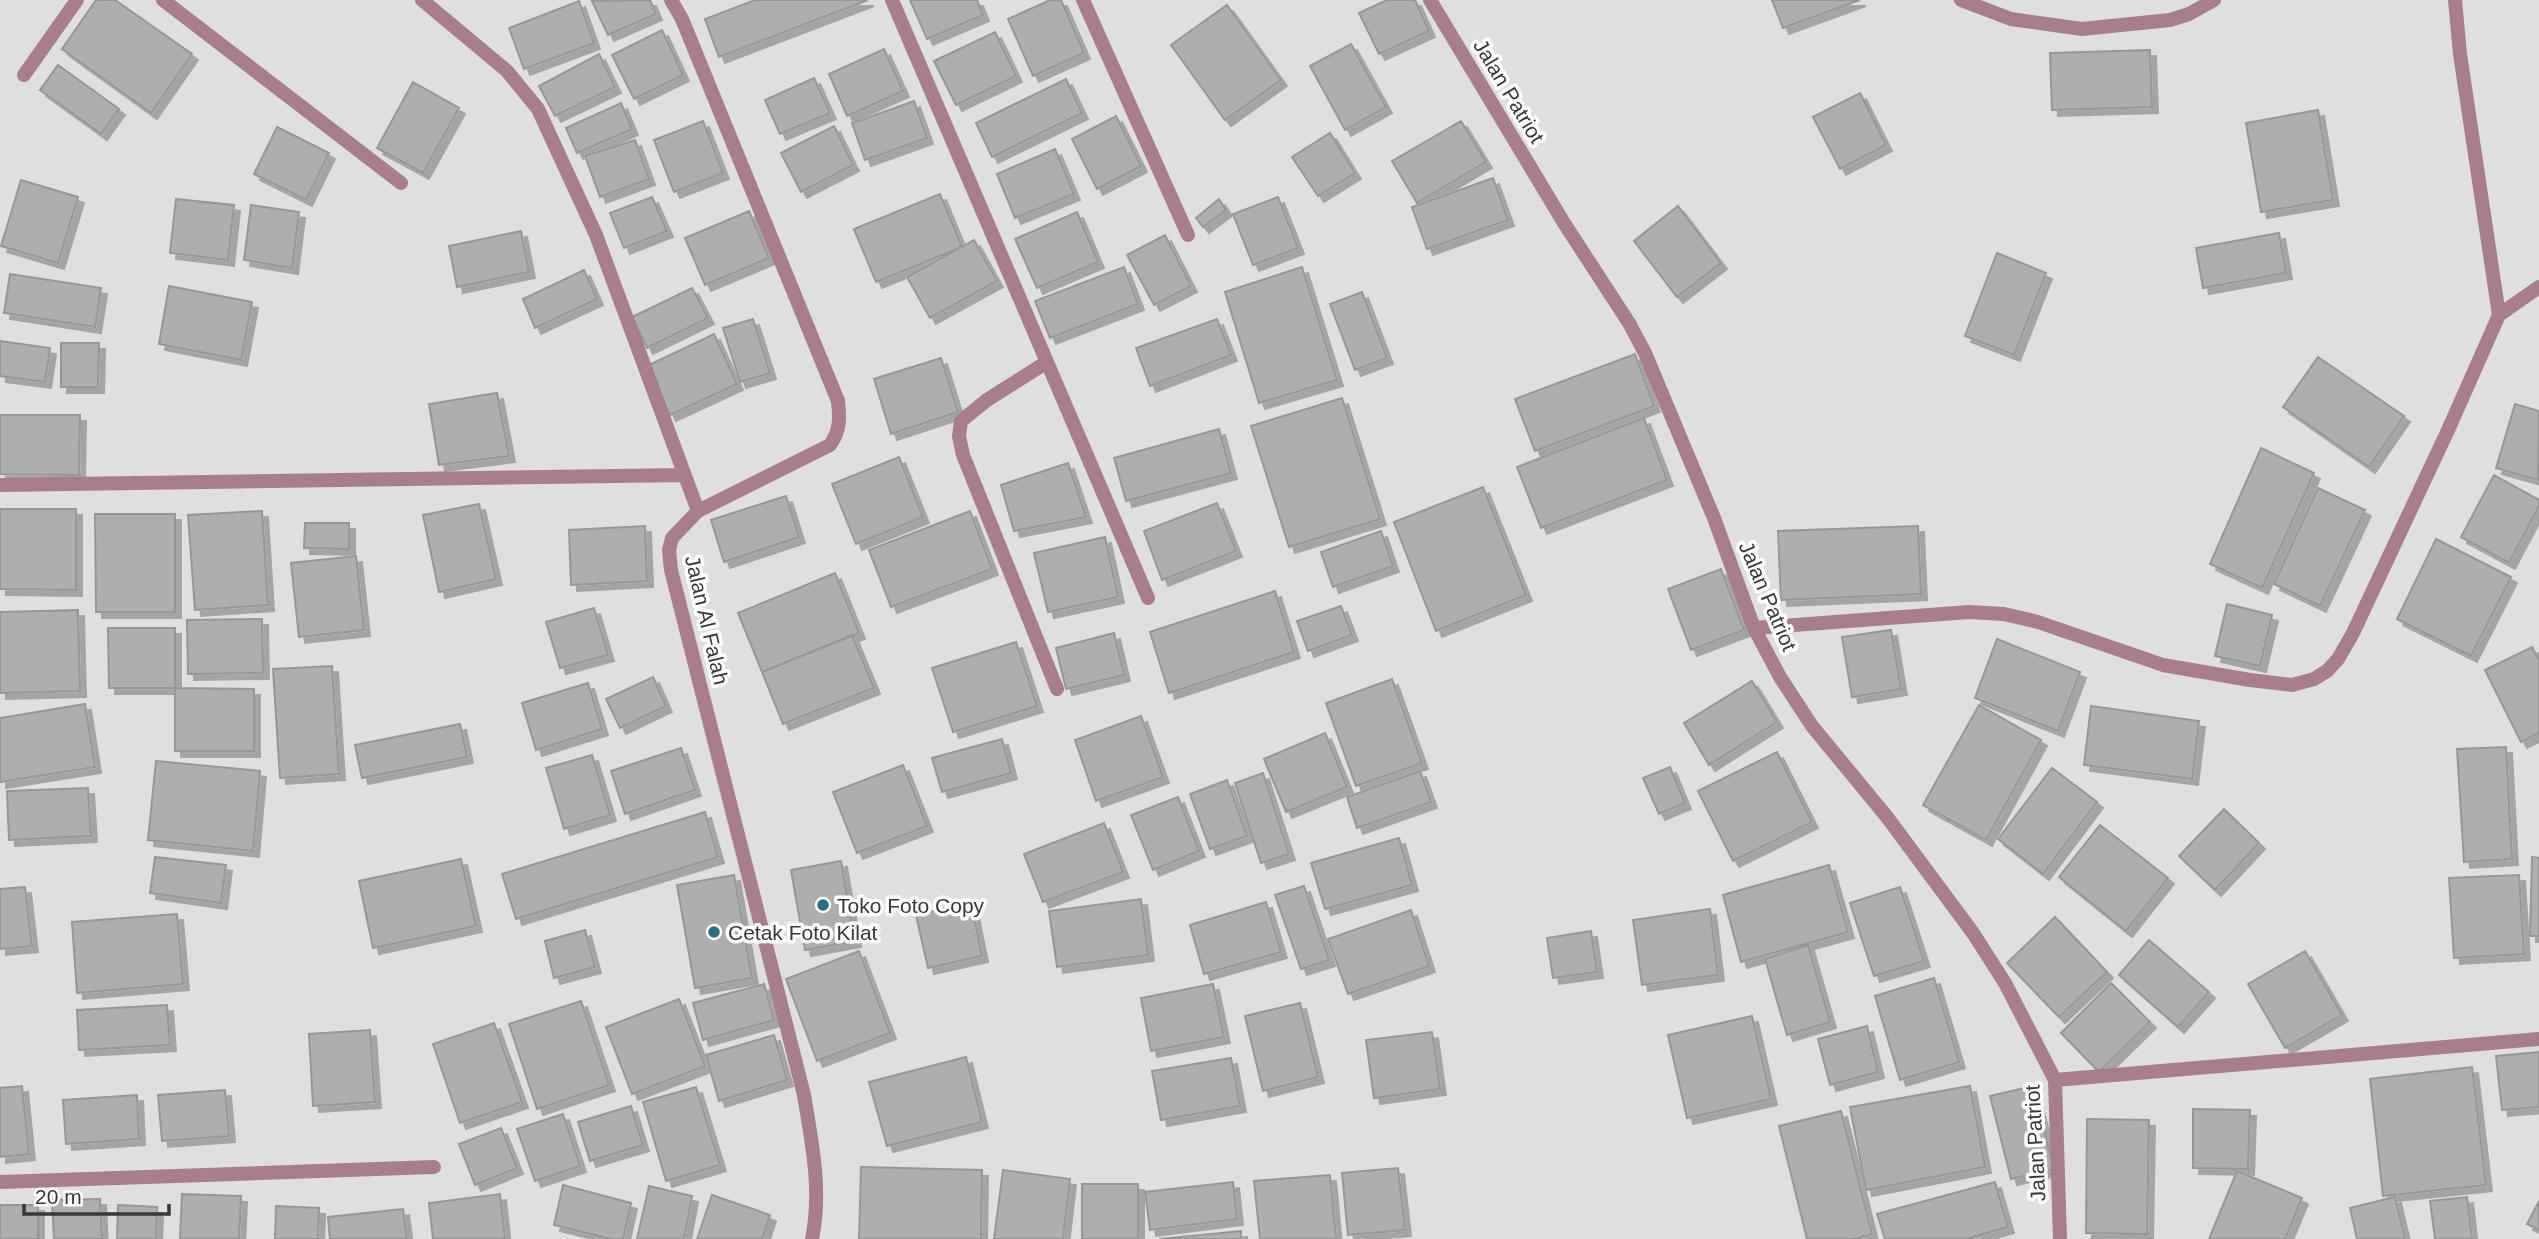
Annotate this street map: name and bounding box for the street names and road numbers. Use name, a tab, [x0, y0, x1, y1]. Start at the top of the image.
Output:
street label: Jalan Patriot	[1469, 35, 1549, 147]
street label: Jalan Patriot	[1735, 538, 1801, 654]
street label: Jalan Al Falah	[681, 553, 733, 687]
street label: Jalan Patriot	[2020, 1084, 2050, 1202]

